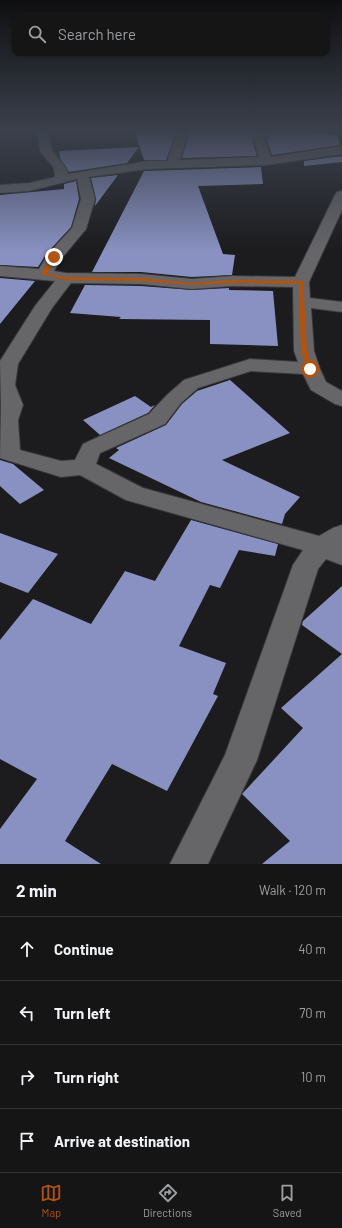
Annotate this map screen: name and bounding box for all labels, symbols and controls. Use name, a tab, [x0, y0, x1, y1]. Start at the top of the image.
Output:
search box	[12, 12, 330, 56]
icon: search	[26, 23, 48, 45]
text: Search here	[58, 25, 136, 43]
route end	[45, 248, 63, 266]
route start	[301, 360, 319, 378]
text: 2 min	[16, 880, 57, 900]
text: Walk · 120 m	[259, 882, 326, 898]
icon: ahead	[16, 938, 38, 960]
text: Continue	[54, 940, 114, 958]
text: 40 m	[298, 941, 326, 957]
icon: left	[16, 1002, 38, 1024]
text: Turn left	[54, 1004, 110, 1022]
text: 70 m	[299, 1005, 326, 1021]
icon: right	[16, 1066, 38, 1088]
text: Turn right	[54, 1068, 119, 1086]
text: 10 m	[301, 1069, 326, 1085]
icon: arrive	[16, 1130, 38, 1152]
text: Arrive at destination	[54, 1132, 190, 1150]
tab: Map	[40, 1182, 62, 1219]
tab: Directions	[143, 1182, 192, 1219]
tab: Saved	[273, 1182, 302, 1219]

